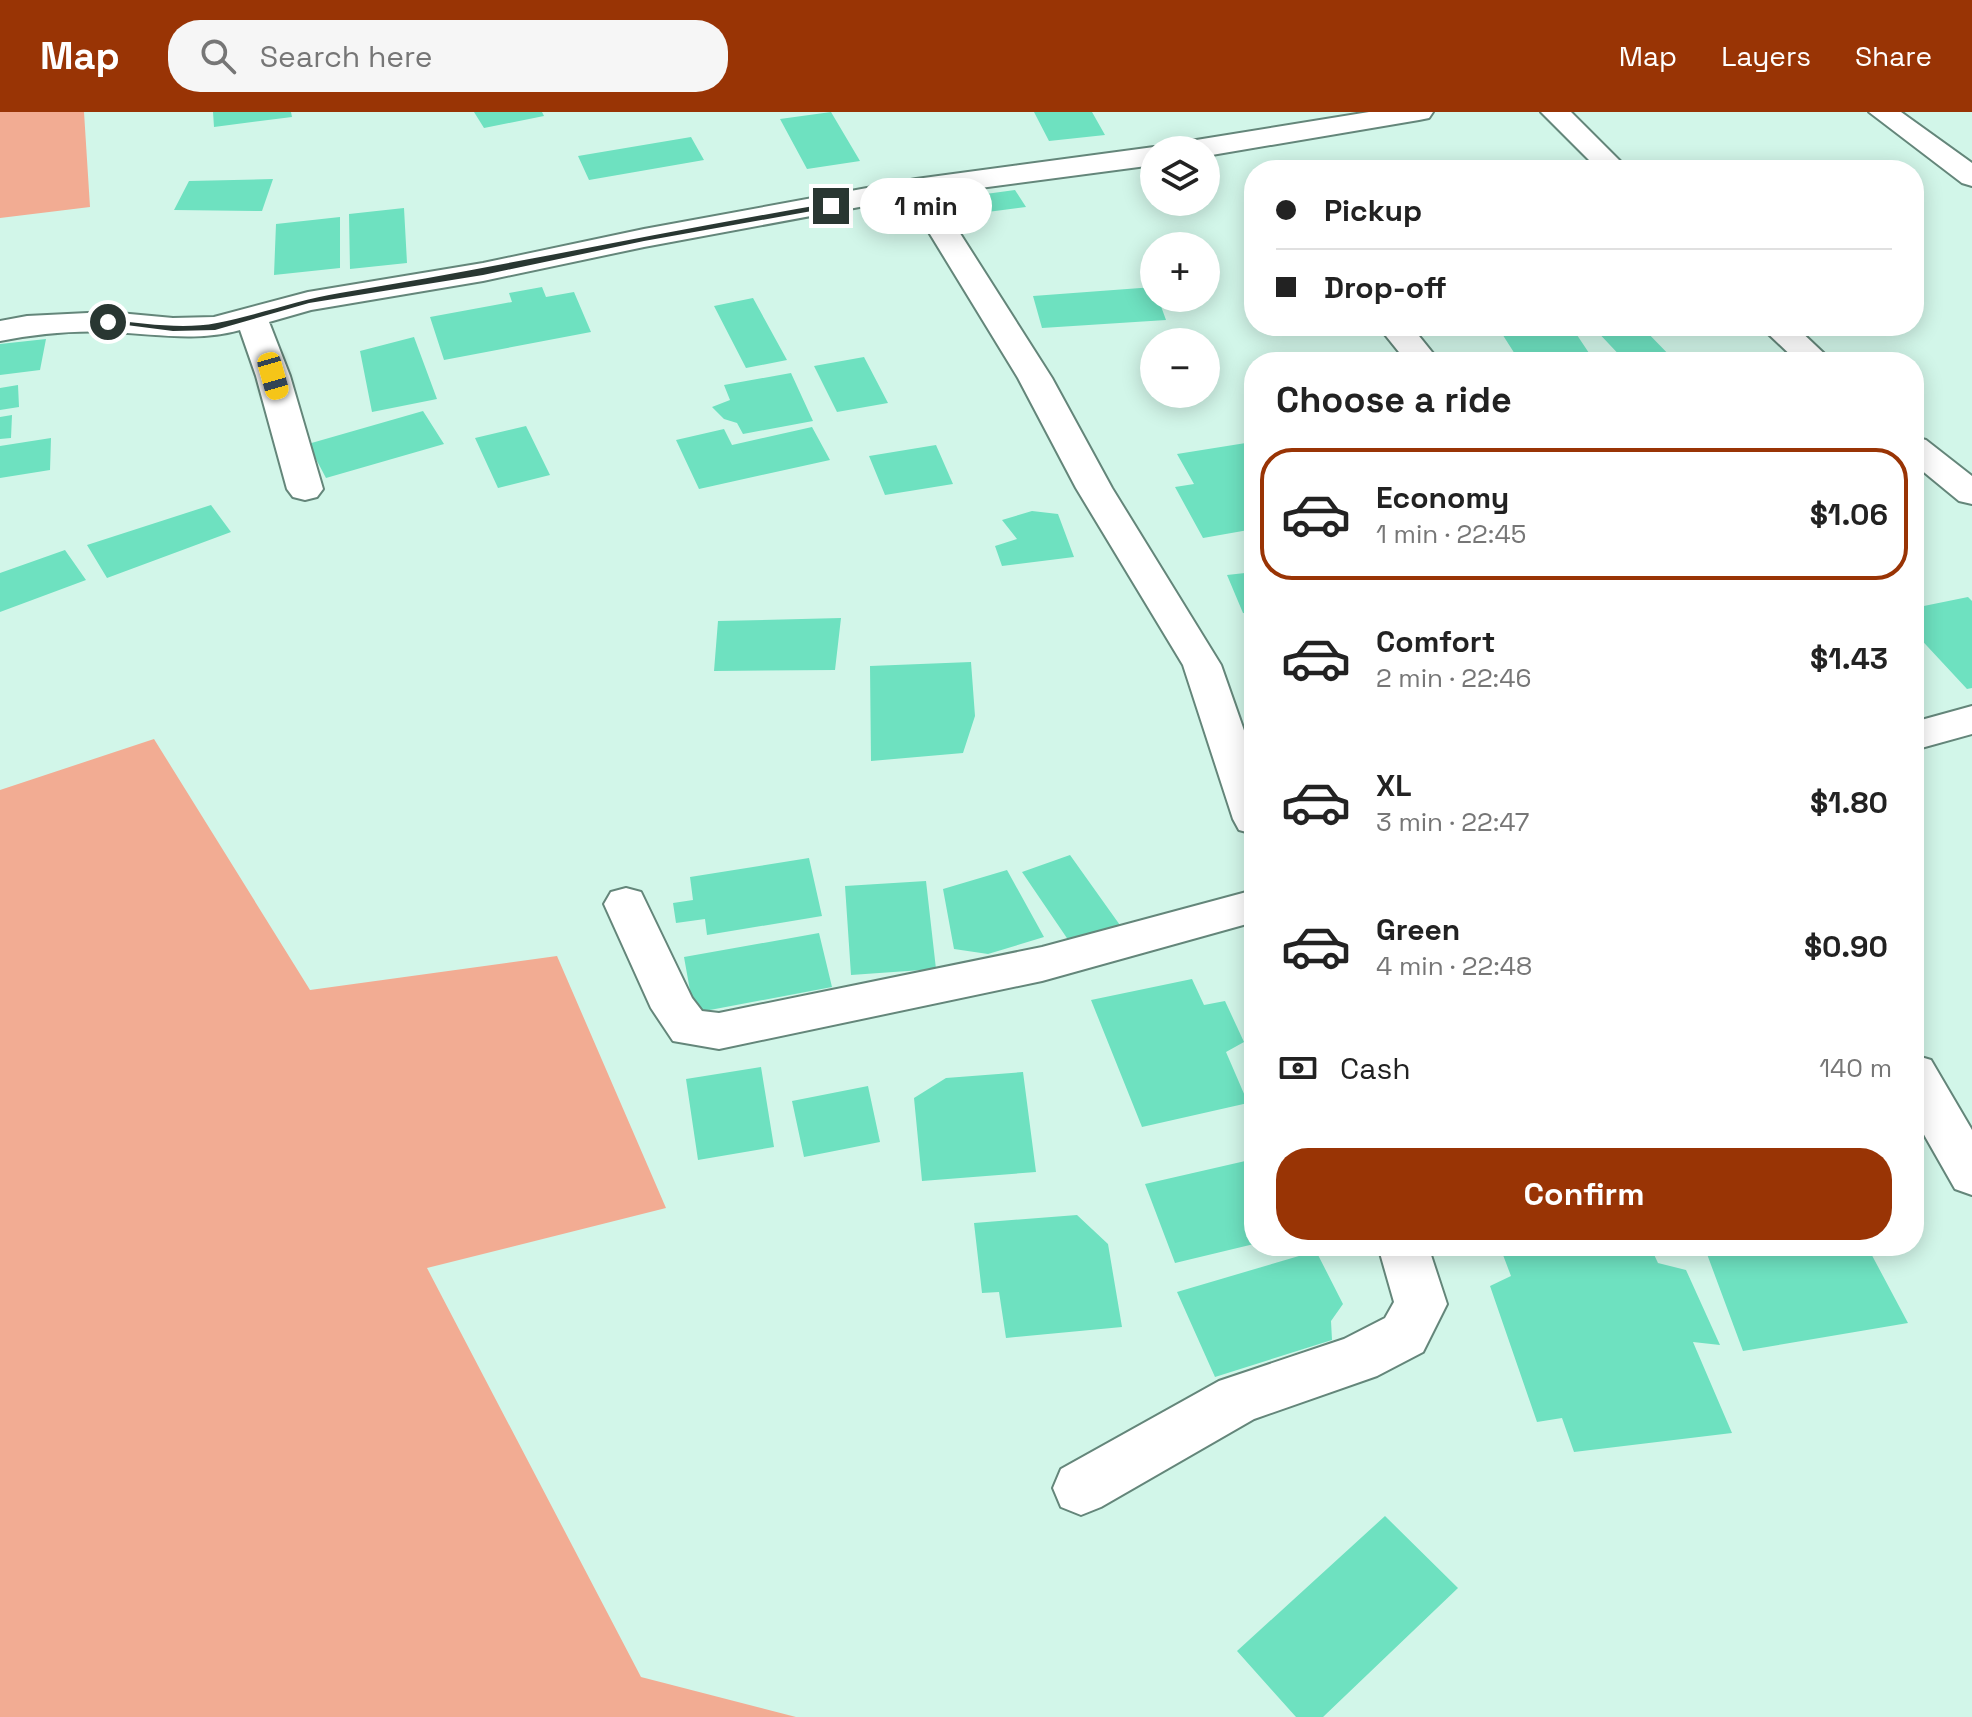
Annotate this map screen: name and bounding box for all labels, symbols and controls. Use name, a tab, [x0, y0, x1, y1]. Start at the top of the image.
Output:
search box	[168, 20, 728, 92]
text: Map	[40, 32, 120, 80]
icon: search	[196, 34, 240, 78]
text: Search here	[260, 37, 433, 76]
text: Map	[1619, 38, 1677, 74]
text: Layers	[1721, 38, 1811, 74]
text: Share	[1855, 38, 1932, 74]
map controls	[1140, 136, 1220, 408]
button: layers	[1140, 136, 1220, 216]
callout: 1 min	[859, 178, 991, 234]
route end	[813, 188, 849, 224]
text: 1 min	[894, 189, 958, 223]
text: Pickup	[1324, 191, 1422, 230]
button: +	[1140, 232, 1220, 312]
text: Drop-off	[1324, 268, 1447, 307]
route start	[90, 304, 126, 340]
button: −	[1140, 328, 1220, 408]
car	[255, 350, 291, 402]
text: Choose a ride	[1276, 377, 1512, 423]
icon: car	[1280, 478, 1352, 550]
text: Economy	[1376, 478, 1509, 517]
text: $1.06	[1810, 495, 1888, 534]
text: 1 min · 22:45	[1376, 517, 1526, 551]
icon: car	[1280, 622, 1352, 694]
text: Comfort	[1376, 622, 1495, 661]
text: $1.43	[1810, 639, 1888, 678]
text: 2 min · 22:46	[1376, 661, 1531, 695]
icon: car	[1280, 766, 1352, 838]
text: XL	[1376, 766, 1412, 805]
text: $1.80	[1810, 783, 1888, 822]
text: 3 min · 22:47	[1376, 805, 1529, 839]
icon: car	[1280, 910, 1352, 982]
text: Green	[1376, 910, 1460, 949]
text: $0.90	[1804, 927, 1888, 966]
text: 4 min · 22:48	[1376, 949, 1532, 983]
icon: cash	[1276, 1046, 1320, 1090]
text: Cash	[1340, 1049, 1411, 1088]
text: 140 m	[1819, 1051, 1892, 1085]
button: Confirm	[1276, 1148, 1892, 1240]

